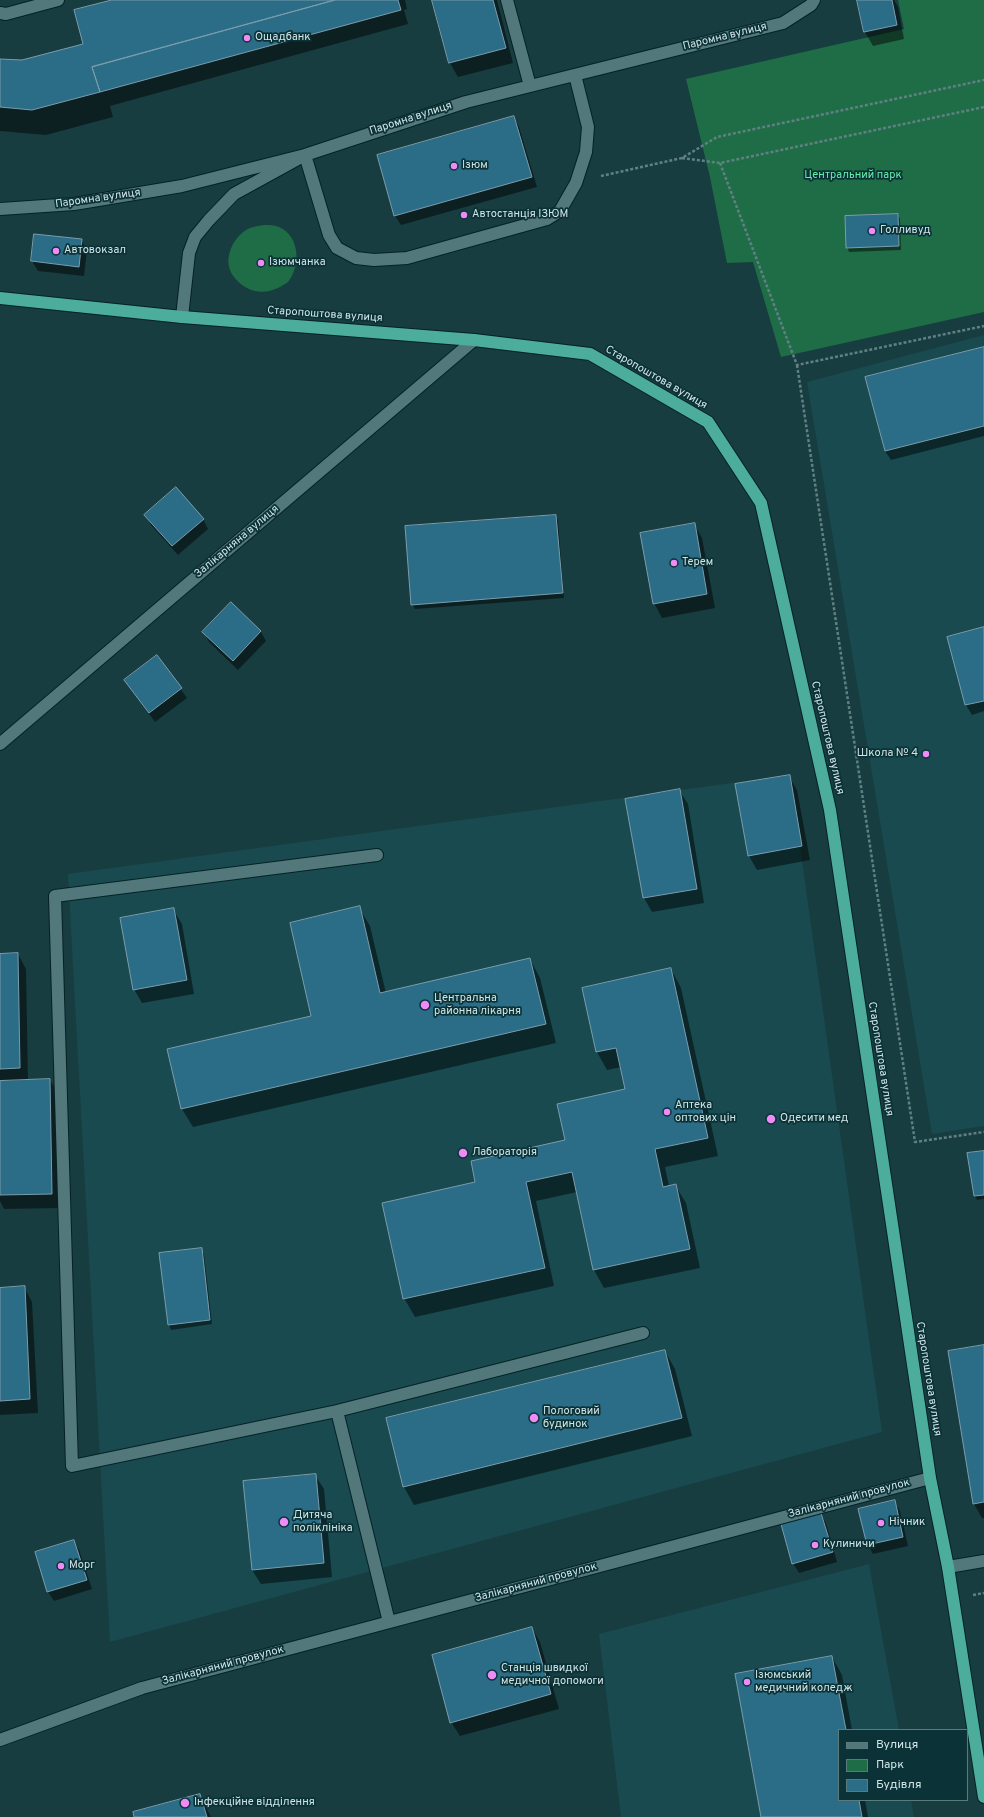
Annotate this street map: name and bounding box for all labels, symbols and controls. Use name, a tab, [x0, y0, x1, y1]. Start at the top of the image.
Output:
street label: Паромна вулиця	[682, 20, 768, 54]
place label: Ощадбанк	[255, 31, 311, 45]
marker: Ощадбанк	[242, 33, 252, 43]
street label: Паромна вулиця	[368, 99, 454, 139]
place label: Ізюм	[462, 159, 488, 173]
marker: Ізюм	[449, 161, 459, 171]
park label: Центральний парк	[804, 169, 902, 183]
street label: Паромна вулиця	[55, 186, 141, 212]
place label: Автостанція ІЗЮМ	[472, 208, 568, 222]
marker: Автостанція ІЗЮМ	[459, 210, 469, 220]
place label: Голливуд	[880, 224, 931, 238]
marker: Голливуд	[867, 226, 877, 236]
place label: Автовокзал	[64, 244, 126, 258]
marker: Автовокзал	[51, 246, 61, 256]
place label: Ізюмчанка	[269, 256, 326, 270]
marker: Ізюмчанка	[256, 258, 266, 268]
street label: Старопоштова вулиця	[267, 304, 383, 326]
street label: Старопоштова вулиця	[603, 343, 709, 413]
street label: Залікарняна вулиця	[192, 503, 282, 581]
place label: Терем	[682, 556, 713, 570]
marker: Терем	[669, 558, 679, 568]
street label: Старопоштова вулиця	[808, 680, 846, 796]
place label: Школа № 4	[857, 747, 918, 761]
marker: Школа № 4	[921, 749, 931, 759]
place label: Центральна районна лікарня	[434, 992, 521, 1018]
marker: Центральна районна лікарня	[419, 999, 431, 1011]
street label: Старопоштова вулиця	[864, 1001, 896, 1117]
place label: Аптека оптових цін	[675, 1099, 736, 1125]
marker: Аптека оптових цін	[662, 1107, 672, 1117]
place label: Одесити мед	[780, 1112, 848, 1126]
marker: Одесити мед	[765, 1113, 777, 1125]
place label: Лабораторія	[472, 1146, 537, 1160]
marker: Лабораторія	[457, 1147, 469, 1159]
street label: Старопоштова вулиця	[912, 1321, 944, 1437]
place label: Пологовий будинок	[543, 1405, 600, 1431]
marker: Пологовий будинок	[528, 1412, 540, 1424]
street label: Залікарняний провулок	[787, 1476, 911, 1522]
place label: Дитяча поліклініка	[293, 1509, 353, 1535]
marker: Дитяча поліклініка	[278, 1516, 290, 1528]
place label: Нічник	[889, 1516, 925, 1530]
marker: Нічник	[876, 1518, 886, 1528]
place label: Кулиничи	[823, 1538, 875, 1552]
marker: Кулиничи	[810, 1540, 820, 1550]
place label: Морг	[69, 1559, 95, 1573]
street label: Залікарняний провулок	[474, 1560, 598, 1606]
marker: Морг	[56, 1561, 66, 1571]
street label: Залікарняний провулок	[161, 1643, 285, 1689]
place label: Станція швидкої медичної допомоги	[501, 1662, 604, 1688]
marker: Станція швидкої медичної допомоги	[486, 1669, 498, 1681]
place label: Ізюмський медичний коледж	[755, 1669, 853, 1695]
marker: Ізюмський медичний коледж	[742, 1677, 752, 1687]
legend	[838, 1729, 968, 1801]
text: Вулиця	[876, 1737, 918, 1753]
text: Парк	[876, 1757, 904, 1773]
text: Будівля	[876, 1777, 922, 1793]
place label: Інфекційне відділення	[194, 1796, 315, 1810]
marker: Інфекційне відділення	[179, 1797, 191, 1809]

